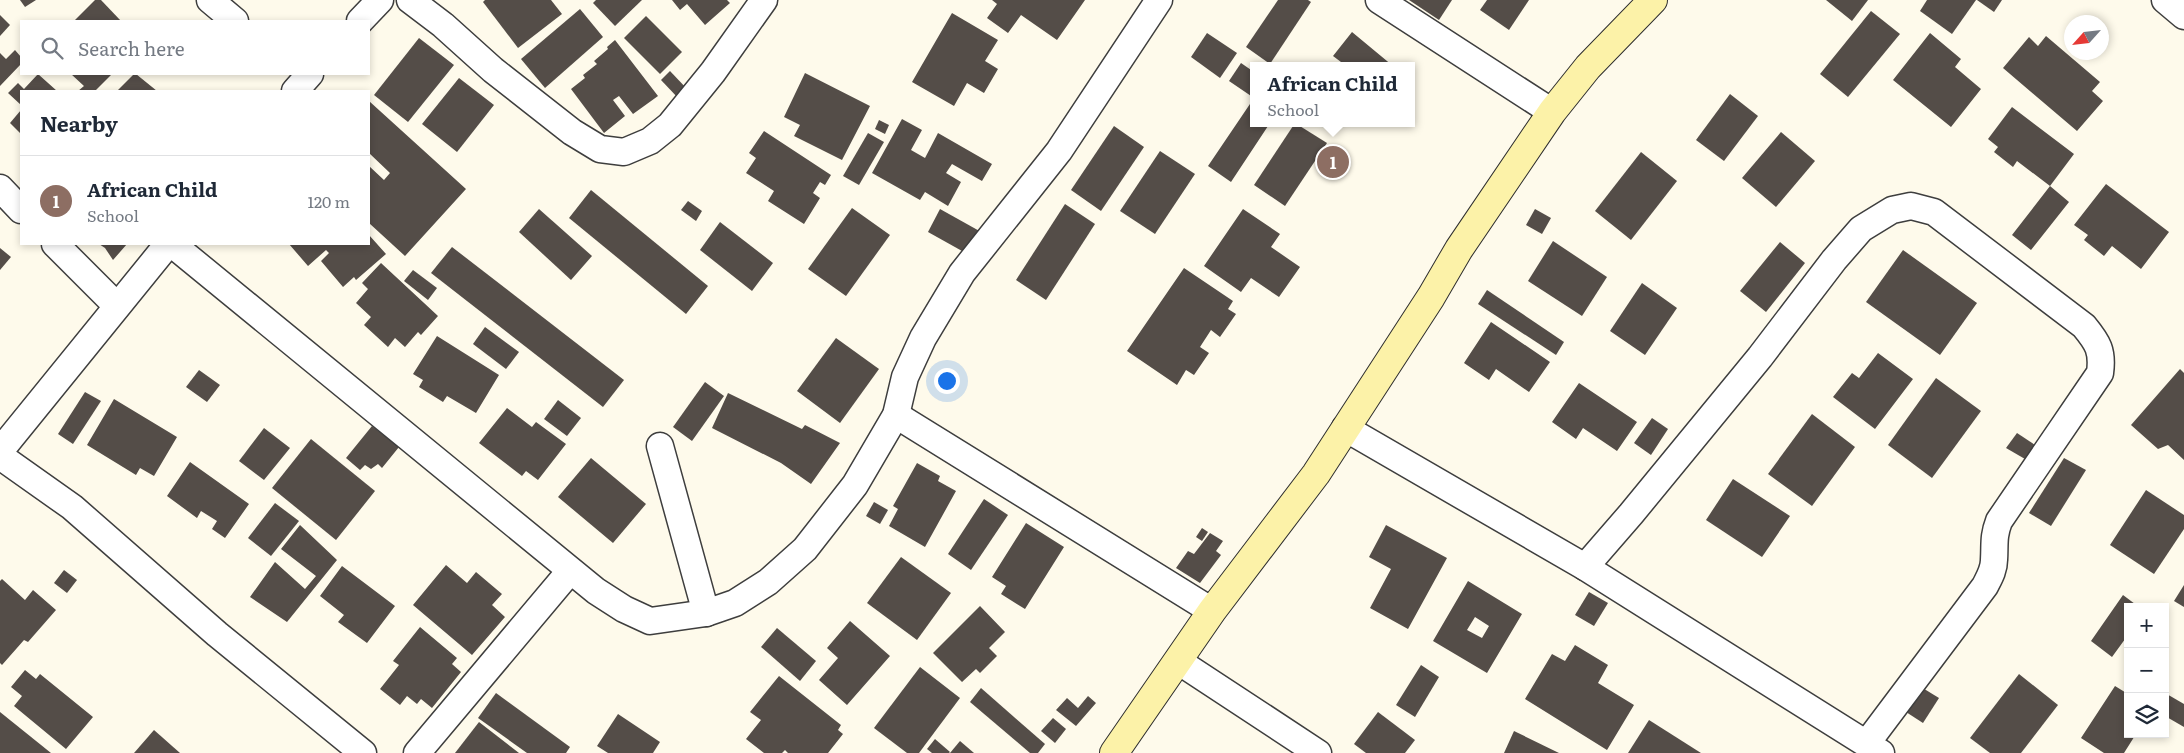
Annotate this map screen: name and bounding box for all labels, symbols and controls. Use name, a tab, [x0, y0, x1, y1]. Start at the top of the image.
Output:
north arrow	[2064, 15, 2109, 60]
search box	[20, 20, 370, 75]
icon: search	[38, 34, 66, 62]
text: Search here	[78, 34, 185, 62]
popup	[1250, 62, 1415, 127]
text: African Child	[1267, 69, 1398, 97]
text: School	[1267, 97, 1319, 121]
text: Nearby	[40, 107, 118, 138]
pin: 1	[1317, 143, 1349, 181]
text: African Child	[87, 175, 217, 203]
text: 1	[53, 189, 59, 213]
text: 120 m	[307, 189, 350, 213]
text: School	[87, 203, 139, 227]
your location	[934, 368, 960, 394]
map controls	[2124, 603, 2169, 738]
button: +	[2124, 603, 2169, 648]
button: −	[2124, 648, 2169, 693]
button: layers	[2124, 693, 2169, 738]

